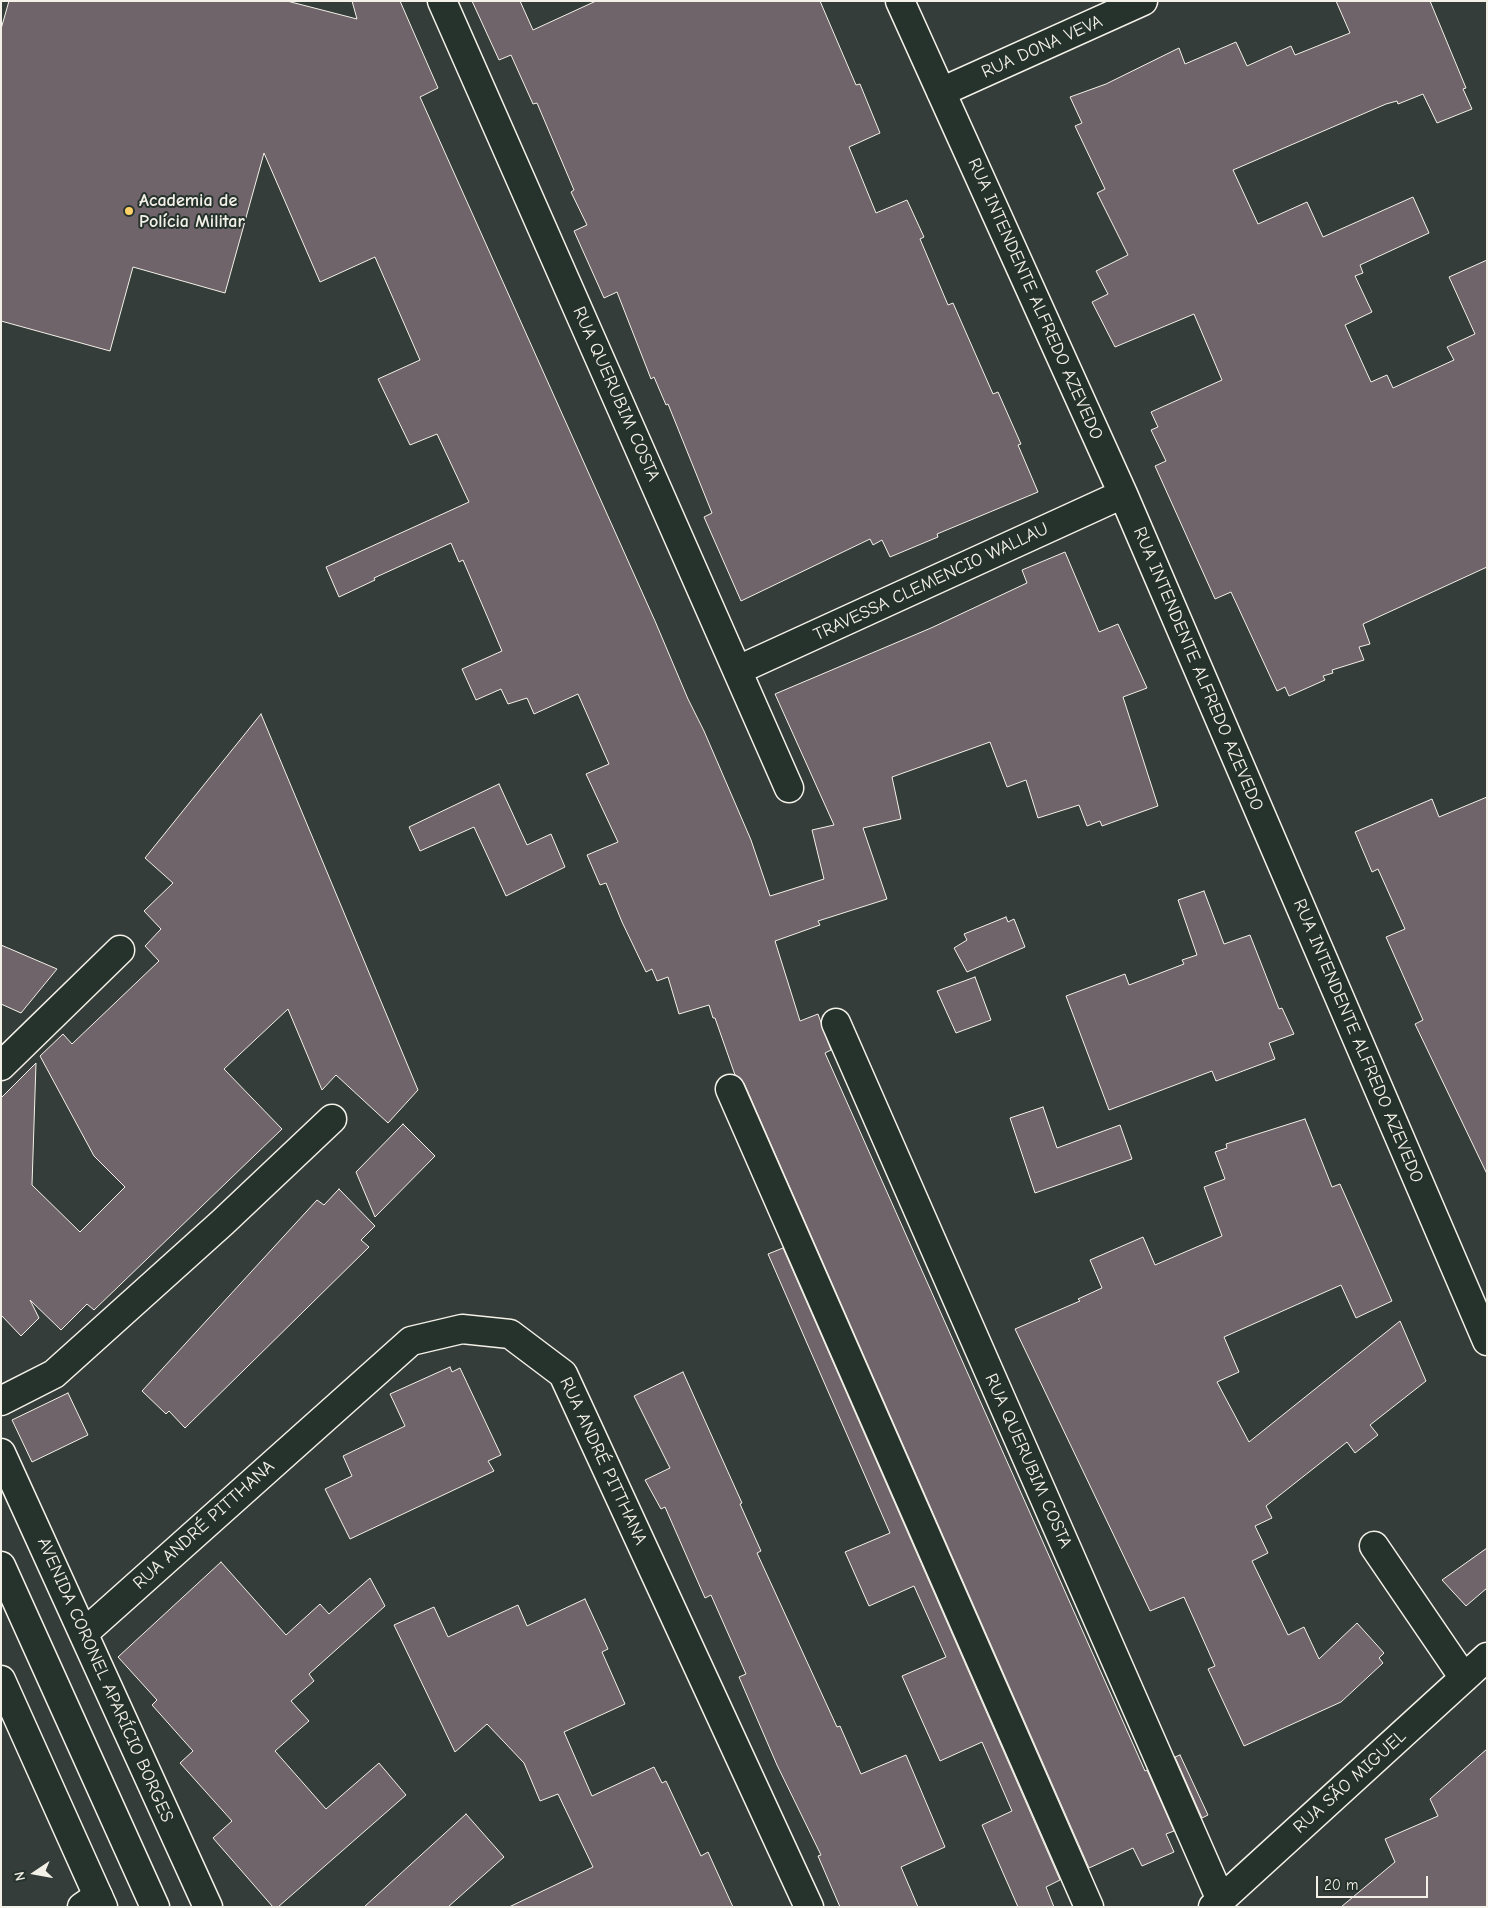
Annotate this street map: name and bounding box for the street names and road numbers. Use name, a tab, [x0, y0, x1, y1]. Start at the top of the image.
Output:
street label: RUA DONA VEVA	[978, 11, 1106, 83]
street label: RUA INTENDENTE ALFREDO AZEVEDO	[963, 155, 1107, 443]
street label: RUA QUERUBIM COSTA	[568, 303, 664, 485]
street label: TRAVESSA CLEMENCIO WALLAU	[810, 518, 1052, 646]
street label: RUA INTENDENTE ALFREDO AZEVEDO	[1128, 524, 1268, 814]
street label: RUA INTENDENTE ALFREDO AZEVEDO	[1288, 896, 1428, 1186]
street label: RUA QUERUBIM COSTA	[980, 1370, 1076, 1552]
street label: RUA ANDRÉ PITTHANA	[555, 1374, 651, 1548]
street label: RUA ANDRÉ PITTHANA	[129, 1456, 279, 1594]
street label: AVENIDA CORONEL APARÍCIO BORGES	[32, 1534, 178, 1826]
street label: RUA SÃO MIGUEL	[1289, 1726, 1411, 1838]

